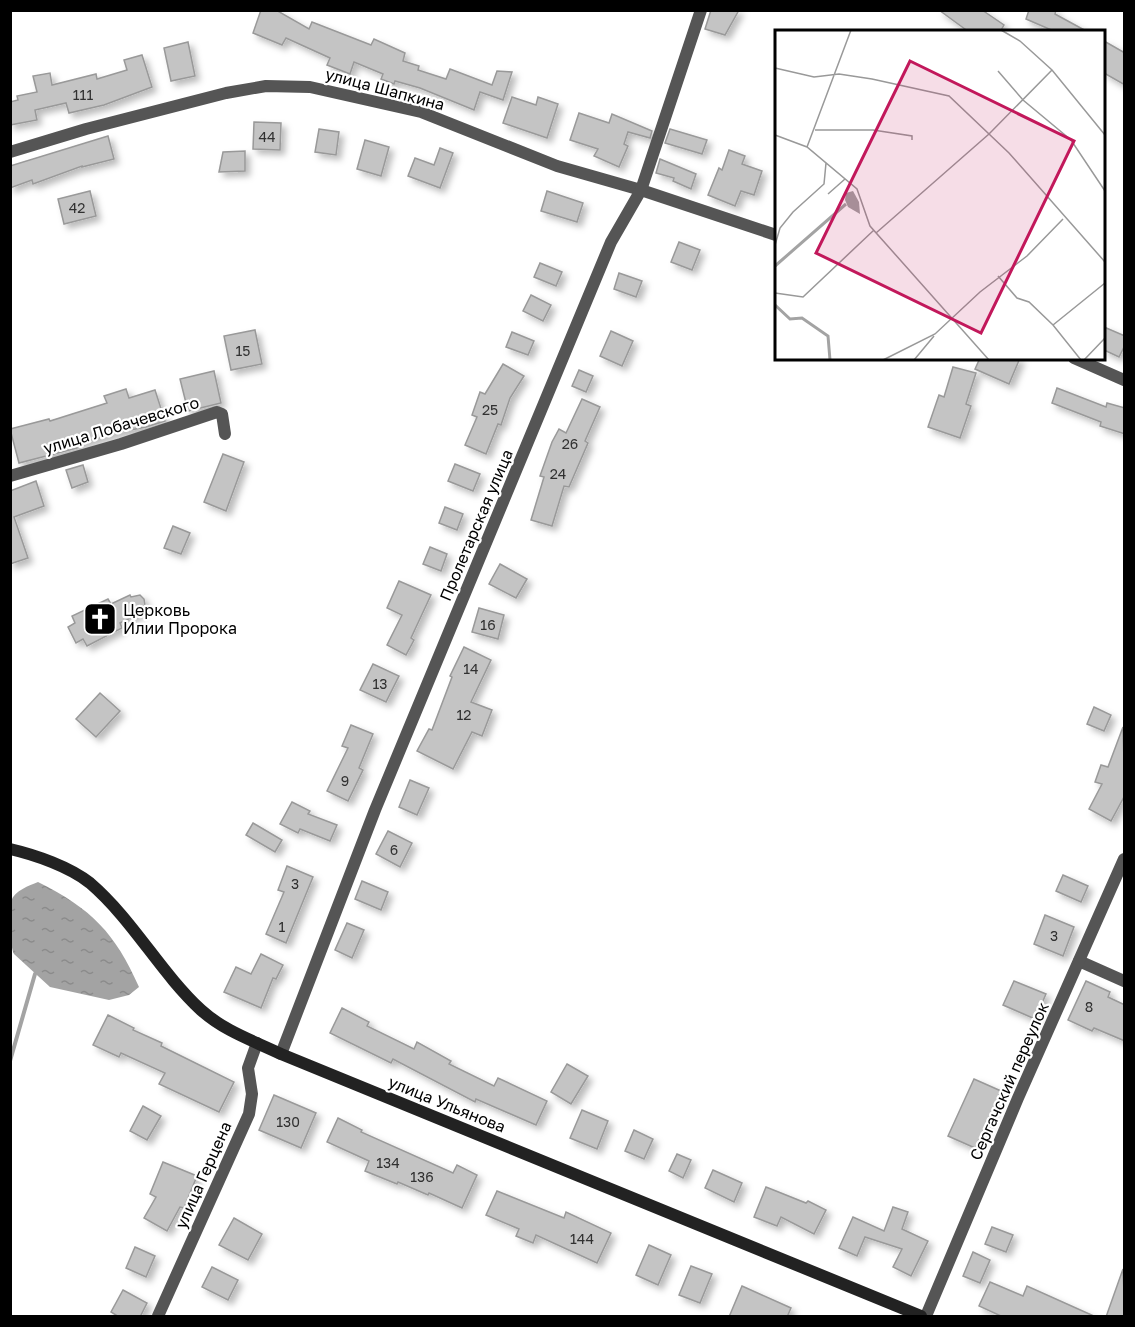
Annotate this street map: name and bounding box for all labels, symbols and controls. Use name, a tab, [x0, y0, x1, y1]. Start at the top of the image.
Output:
inset map	[775, 30, 1105, 360]
street label: улица Шапкина	[323, 63, 447, 115]
house number: 111	[73, 86, 93, 103]
house number: 44	[258, 128, 276, 145]
house number: 42	[69, 199, 85, 216]
house number: 15	[236, 342, 250, 359]
street label: улица Лобачевского	[41, 392, 201, 458]
house number: 25	[482, 401, 498, 418]
house number: 26	[562, 435, 578, 452]
street label: Пролетарская улица	[435, 446, 517, 604]
house number: 24	[550, 465, 566, 482]
place label: Церковь Илии Пророка	[123, 600, 237, 638]
church icon: Церковь Илии Пророка	[82, 601, 118, 637]
house number: 16	[480, 616, 496, 633]
house number: 14	[463, 660, 479, 677]
house number: 13	[373, 675, 387, 692]
house number: 12	[457, 706, 471, 723]
house number: 9	[341, 772, 349, 789]
house number: 6	[390, 841, 398, 858]
house number: 3	[291, 875, 299, 892]
house number: 1	[279, 918, 286, 935]
house number: 3	[1050, 927, 1058, 944]
house number: 8	[1085, 998, 1093, 1015]
street label: Сергачский переулок	[965, 999, 1053, 1163]
street label: улица Ульянова	[385, 1071, 509, 1137]
house number: 130	[276, 1113, 300, 1130]
street label: улица Герцена	[170, 1118, 236, 1232]
house number: 134	[376, 1154, 400, 1171]
house number: 136	[410, 1168, 434, 1185]
house number: 144	[570, 1230, 594, 1247]

